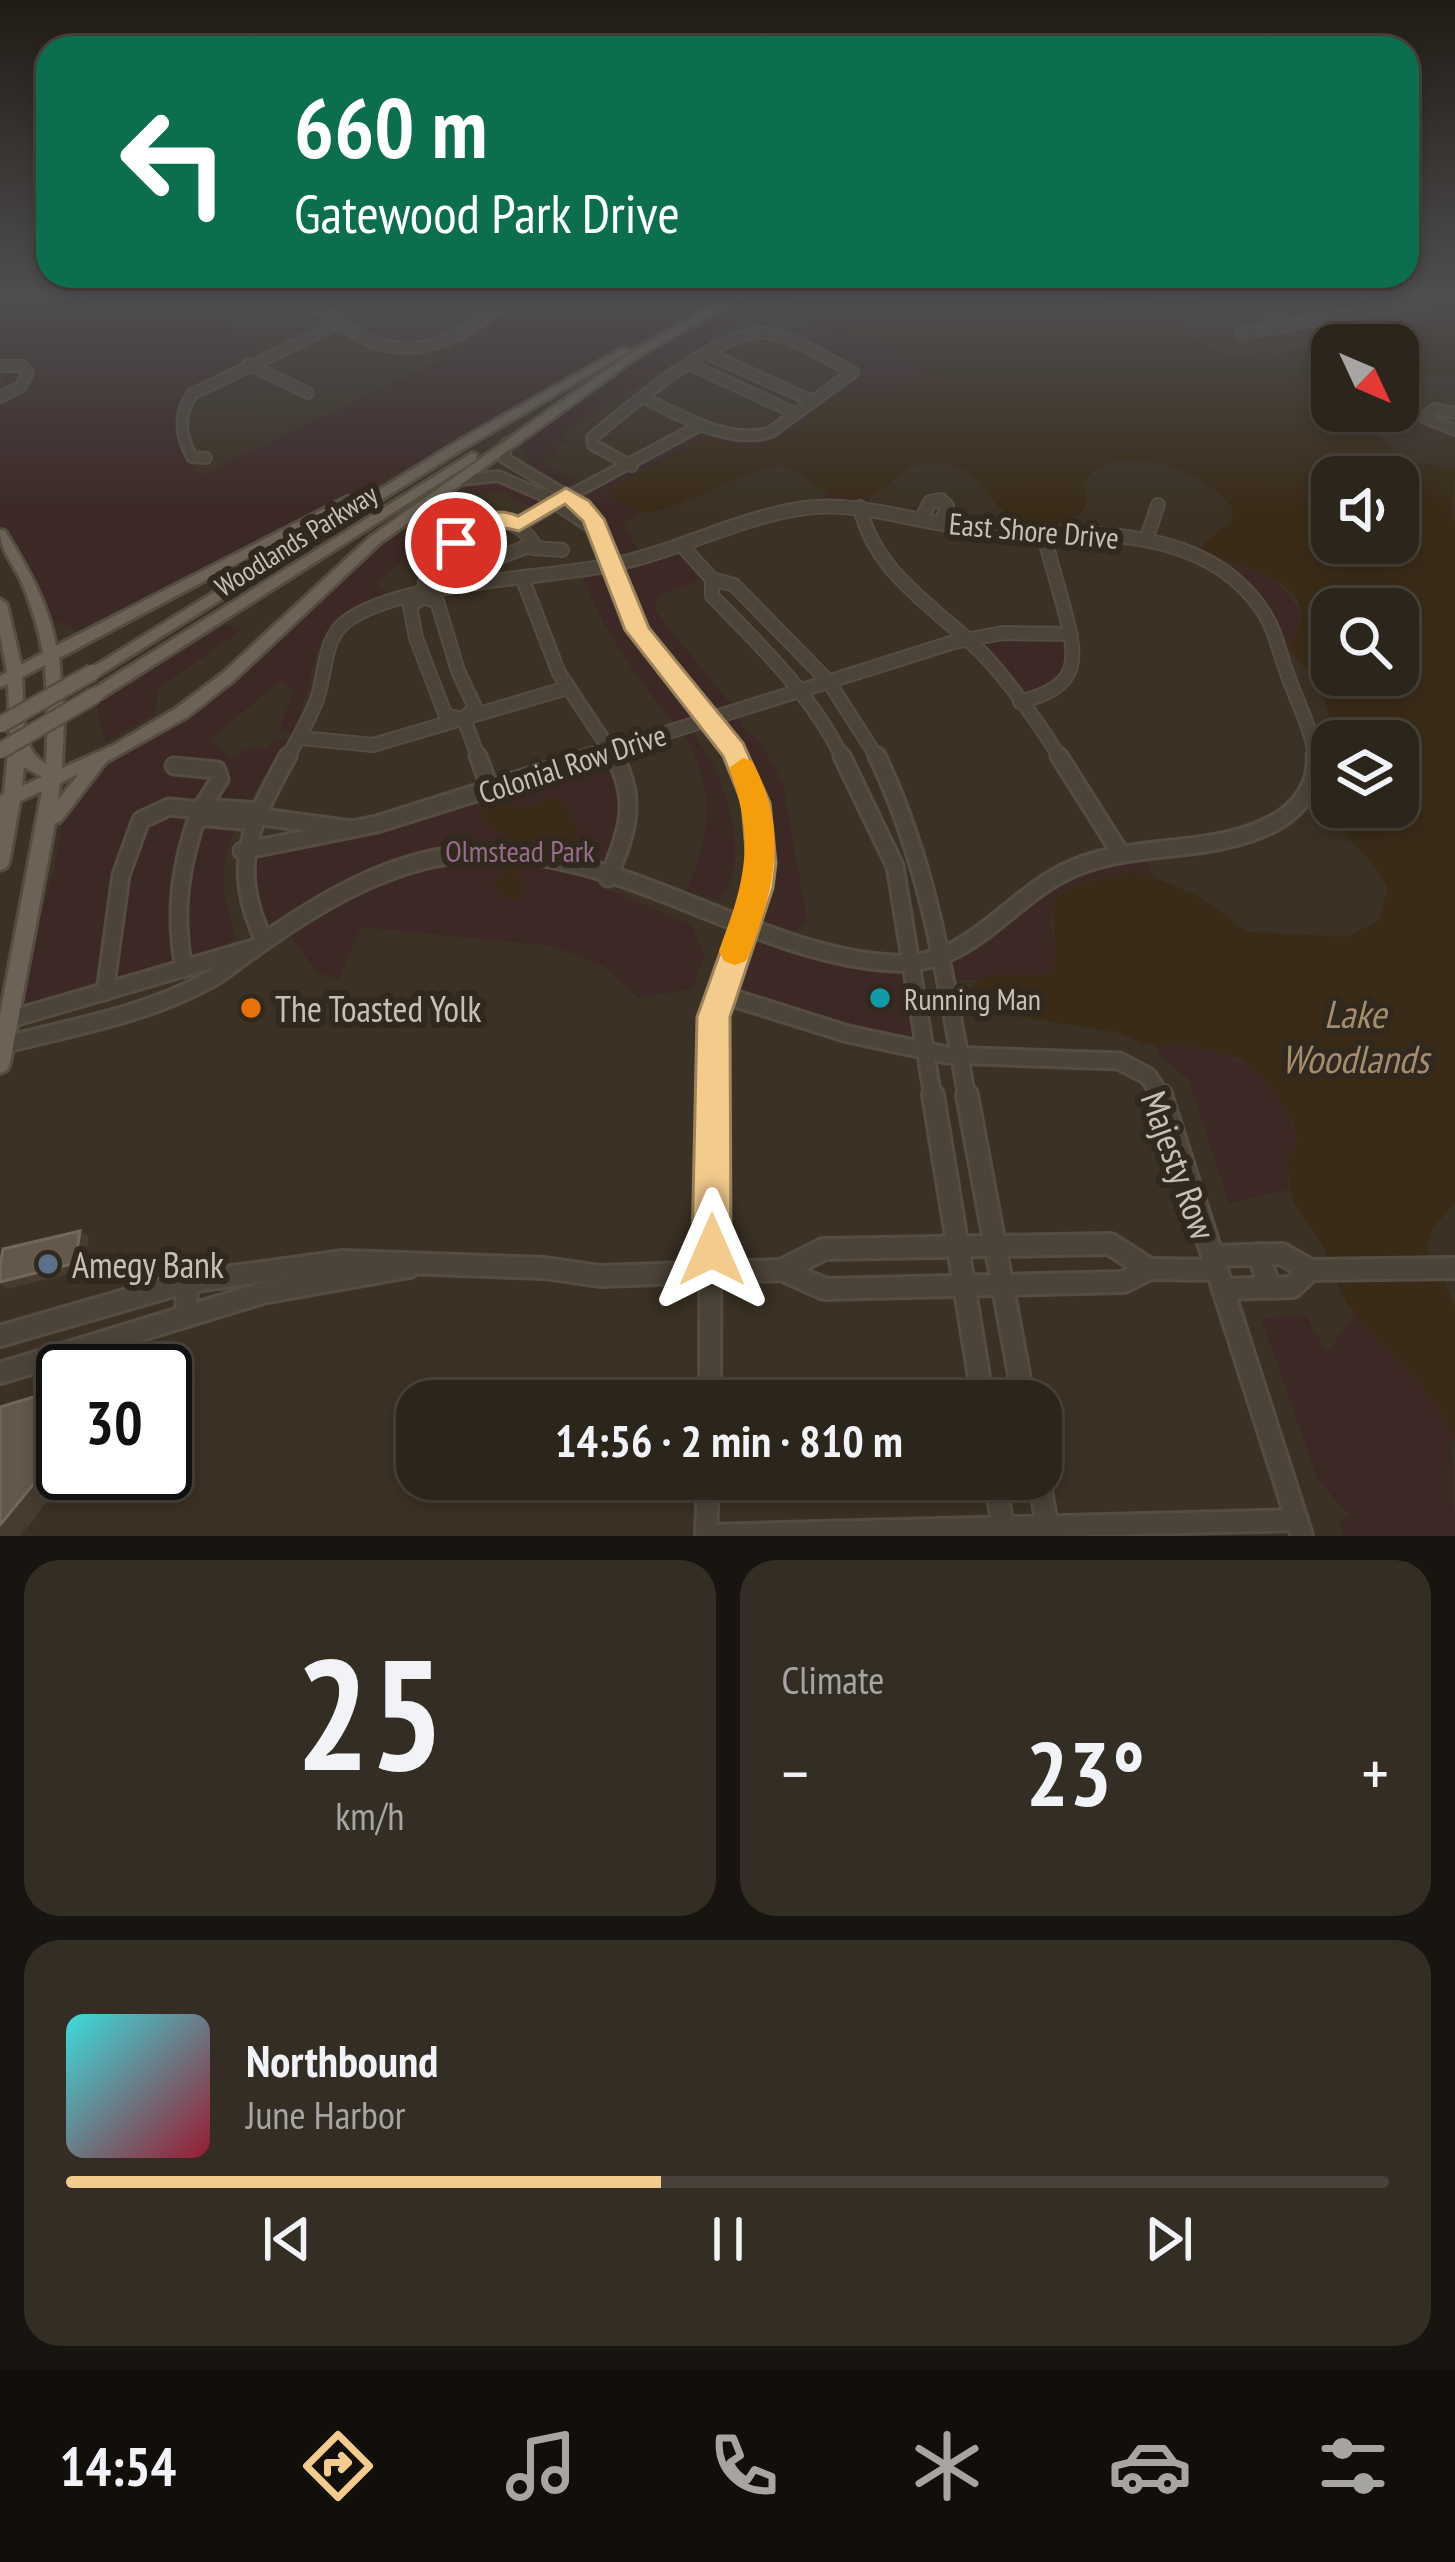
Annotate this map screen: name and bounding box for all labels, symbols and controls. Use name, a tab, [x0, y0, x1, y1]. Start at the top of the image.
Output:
text: 660 m	[294, 72, 487, 181]
icon: left	[96, 84, 252, 240]
text: Gatewood Park Drive	[294, 178, 680, 248]
north arrow	[1311, 324, 1419, 432]
map controls	[1311, 324, 1419, 828]
button: sound	[1311, 456, 1419, 564]
street label: Woodlands Parkway	[209, 476, 384, 603]
pin	[405, 492, 507, 594]
street label: East Shore Drive	[948, 503, 1120, 557]
icon: arrive	[423, 510, 489, 576]
button: search	[1311, 588, 1419, 696]
street label: Colonial Row Drive	[473, 714, 671, 812]
button: layers	[1311, 720, 1419, 828]
park label: Olmstead Park	[445, 831, 595, 870]
place label: Running Man	[904, 979, 1041, 1018]
place label: The Toasted Yolk	[275, 985, 482, 1032]
marker: Running Man	[867, 985, 893, 1011]
water label: Lake Woodlands	[1281, 988, 1432, 1084]
marker: The Toasted Yolk	[238, 995, 264, 1021]
street label: Majesty Row	[1131, 1084, 1228, 1246]
position arrow	[649, 1187, 775, 1313]
place label: Amegy Bank	[72, 1241, 224, 1288]
marker: Amegy Bank	[35, 1251, 61, 1277]
speed limit sign: 30	[36, 1344, 192, 1500]
text: 14:56 · 2 min · 810 m	[555, 1411, 903, 1469]
text: 25	[295, 1611, 444, 1813]
text: Climate	[782, 1654, 884, 1705]
text: 23°	[1026, 1714, 1145, 1831]
text: −	[782, 1730, 809, 1815]
text: +	[1362, 1730, 1389, 1815]
text: km/h	[335, 1790, 404, 1841]
text: Northbound	[246, 2031, 438, 2089]
text: June Harbor	[246, 2089, 405, 2140]
icon: previous	[254, 2206, 320, 2272]
icon: pause	[695, 2206, 761, 2272]
icon: next	[1136, 2206, 1202, 2272]
icon: directions	[296, 2424, 380, 2508]
icon: music	[499, 2424, 583, 2508]
icon: phone	[702, 2424, 786, 2508]
icon: climate	[905, 2424, 989, 2508]
icon: car	[1108, 2424, 1192, 2508]
icon: filters	[1311, 2424, 1395, 2508]
text: 14:54	[60, 2431, 176, 2501]

